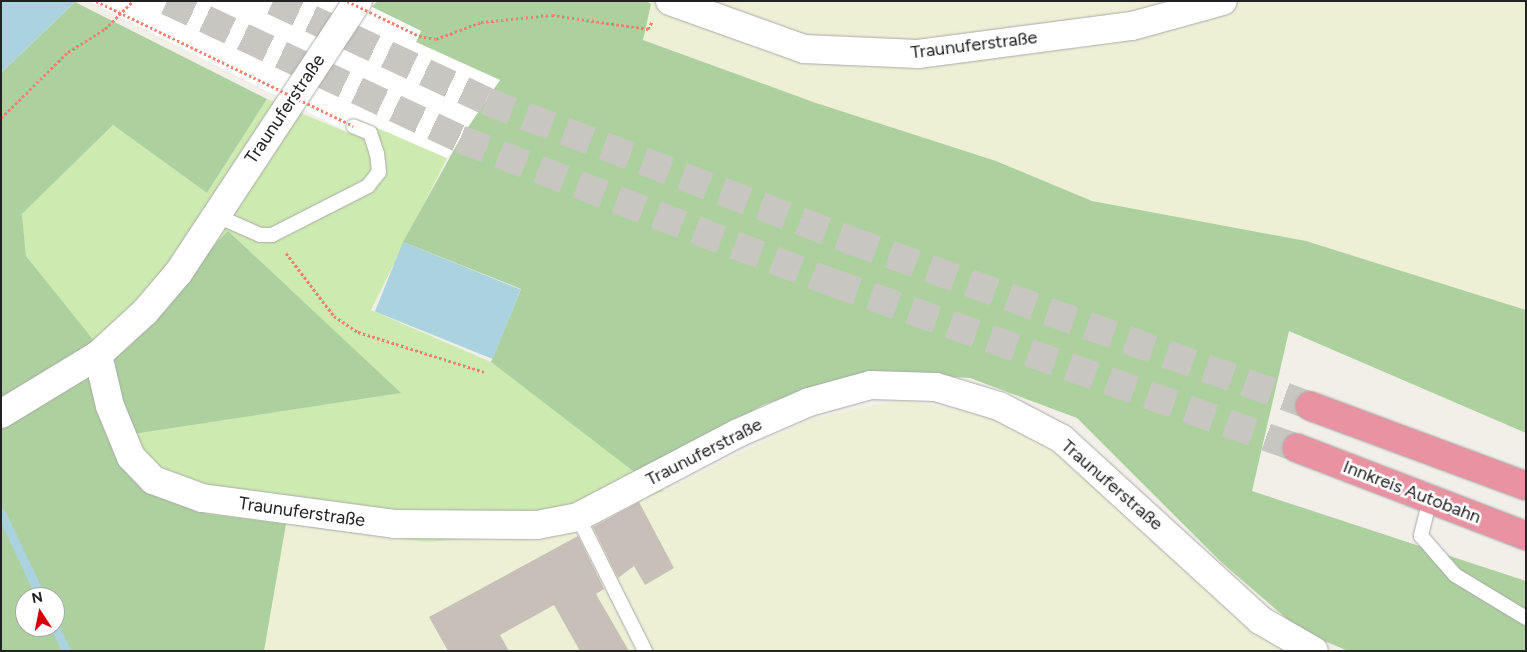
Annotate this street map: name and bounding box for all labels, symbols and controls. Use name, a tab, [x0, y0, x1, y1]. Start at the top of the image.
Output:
street label: Traunuferstraße	[909, 27, 1039, 63]
street label: Traunuferstraße	[240, 50, 330, 168]
street label: Traunuferstraße	[642, 413, 766, 491]
street label: Traunuferstraße	[1057, 435, 1167, 535]
street label: Innkreis Autobahn	[1340, 456, 1484, 528]
street label: Traunuferstraße	[237, 492, 367, 532]
north arrow	[15, 587, 65, 637]
text: N	[30, 588, 44, 607]

